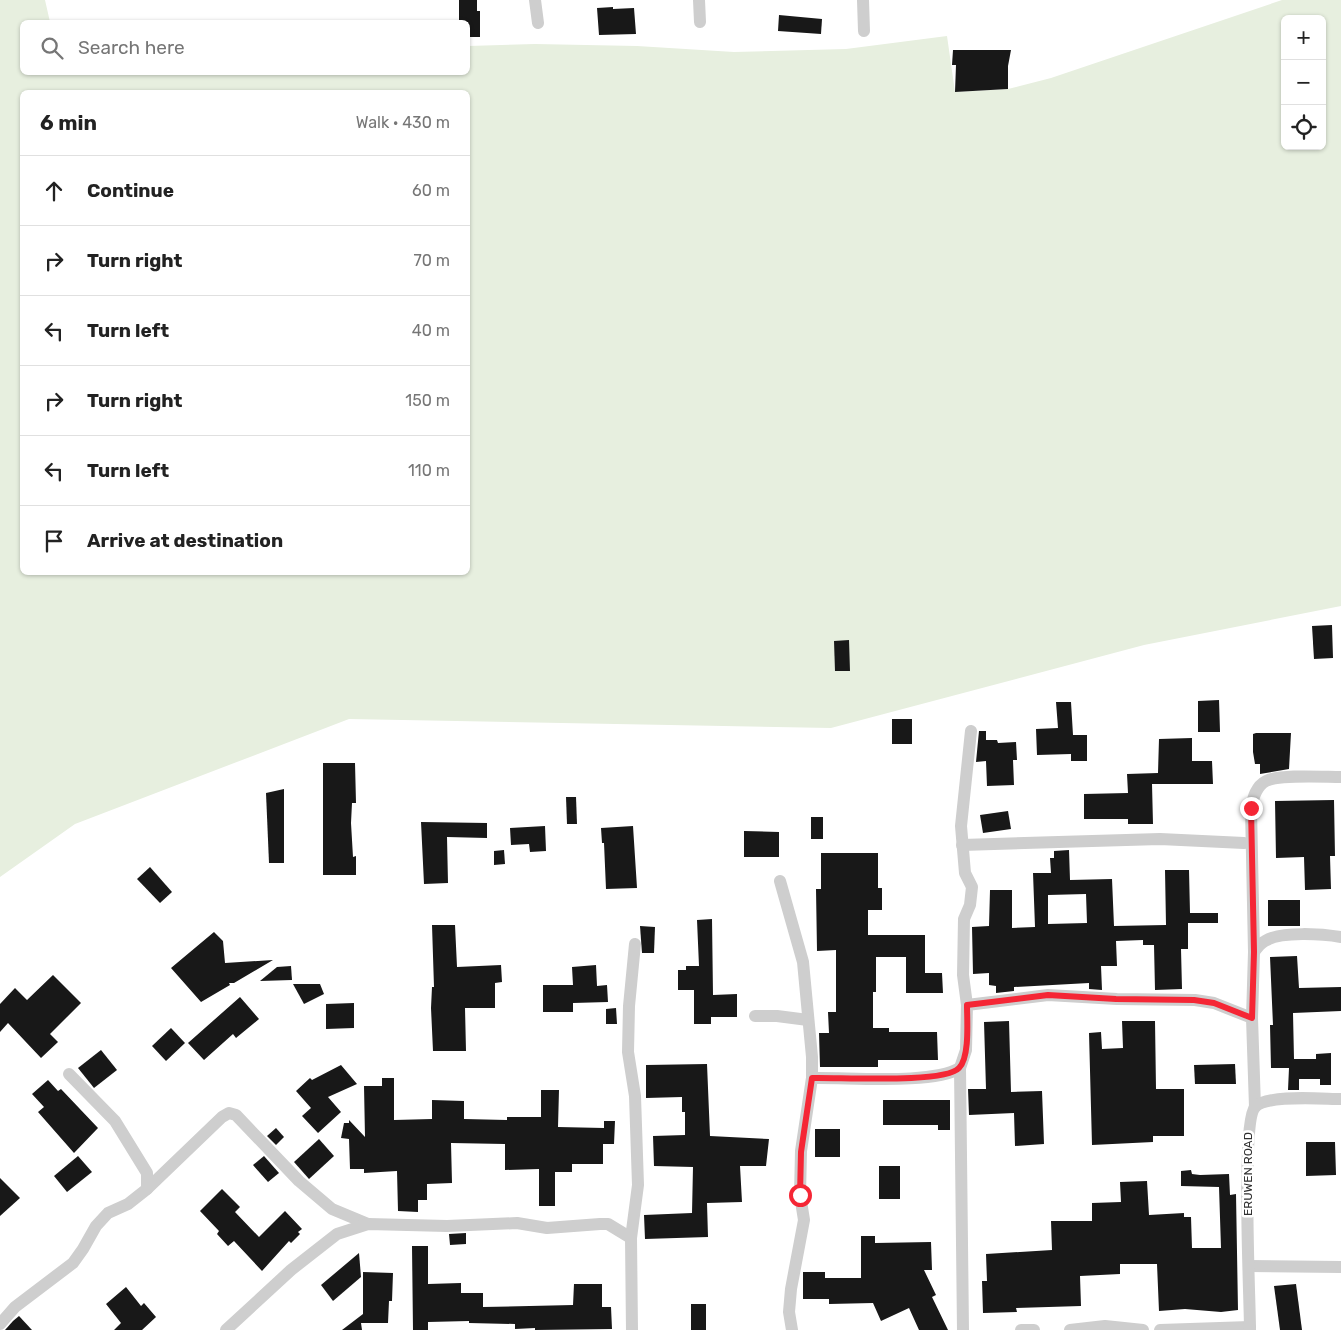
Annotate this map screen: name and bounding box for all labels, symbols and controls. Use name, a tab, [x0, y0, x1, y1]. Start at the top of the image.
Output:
map controls	[1281, 15, 1326, 150]
button: +	[1281, 15, 1326, 60]
search box	[20, 20, 470, 75]
icon: search	[38, 34, 66, 62]
text: Search here	[78, 36, 185, 59]
button: −	[1281, 60, 1326, 105]
button: locate	[1281, 105, 1326, 150]
text: 6 min	[40, 110, 97, 135]
text: Walk · 430 m	[356, 113, 450, 132]
icon: ahead	[40, 177, 68, 205]
text: Continue	[87, 179, 174, 202]
text: 60 m	[412, 181, 450, 200]
icon: right	[40, 247, 68, 275]
text: Turn right	[87, 249, 182, 272]
text: 70 m	[413, 251, 450, 270]
icon: left	[40, 317, 68, 345]
text: Turn left	[87, 319, 169, 342]
text: 40 m	[412, 321, 450, 340]
icon: right	[40, 387, 68, 415]
text: Turn right	[87, 389, 182, 412]
text: 150 m	[405, 391, 450, 410]
icon: left	[40, 457, 68, 485]
text: Turn left	[87, 459, 169, 482]
text: 110 m	[408, 461, 450, 480]
icon: arrive	[40, 527, 68, 555]
text: Arrive at destination	[87, 529, 283, 552]
route end	[1240, 797, 1263, 820]
street label: ERUWEN ROAD	[1241, 1132, 1255, 1216]
route start	[789, 1184, 812, 1207]

